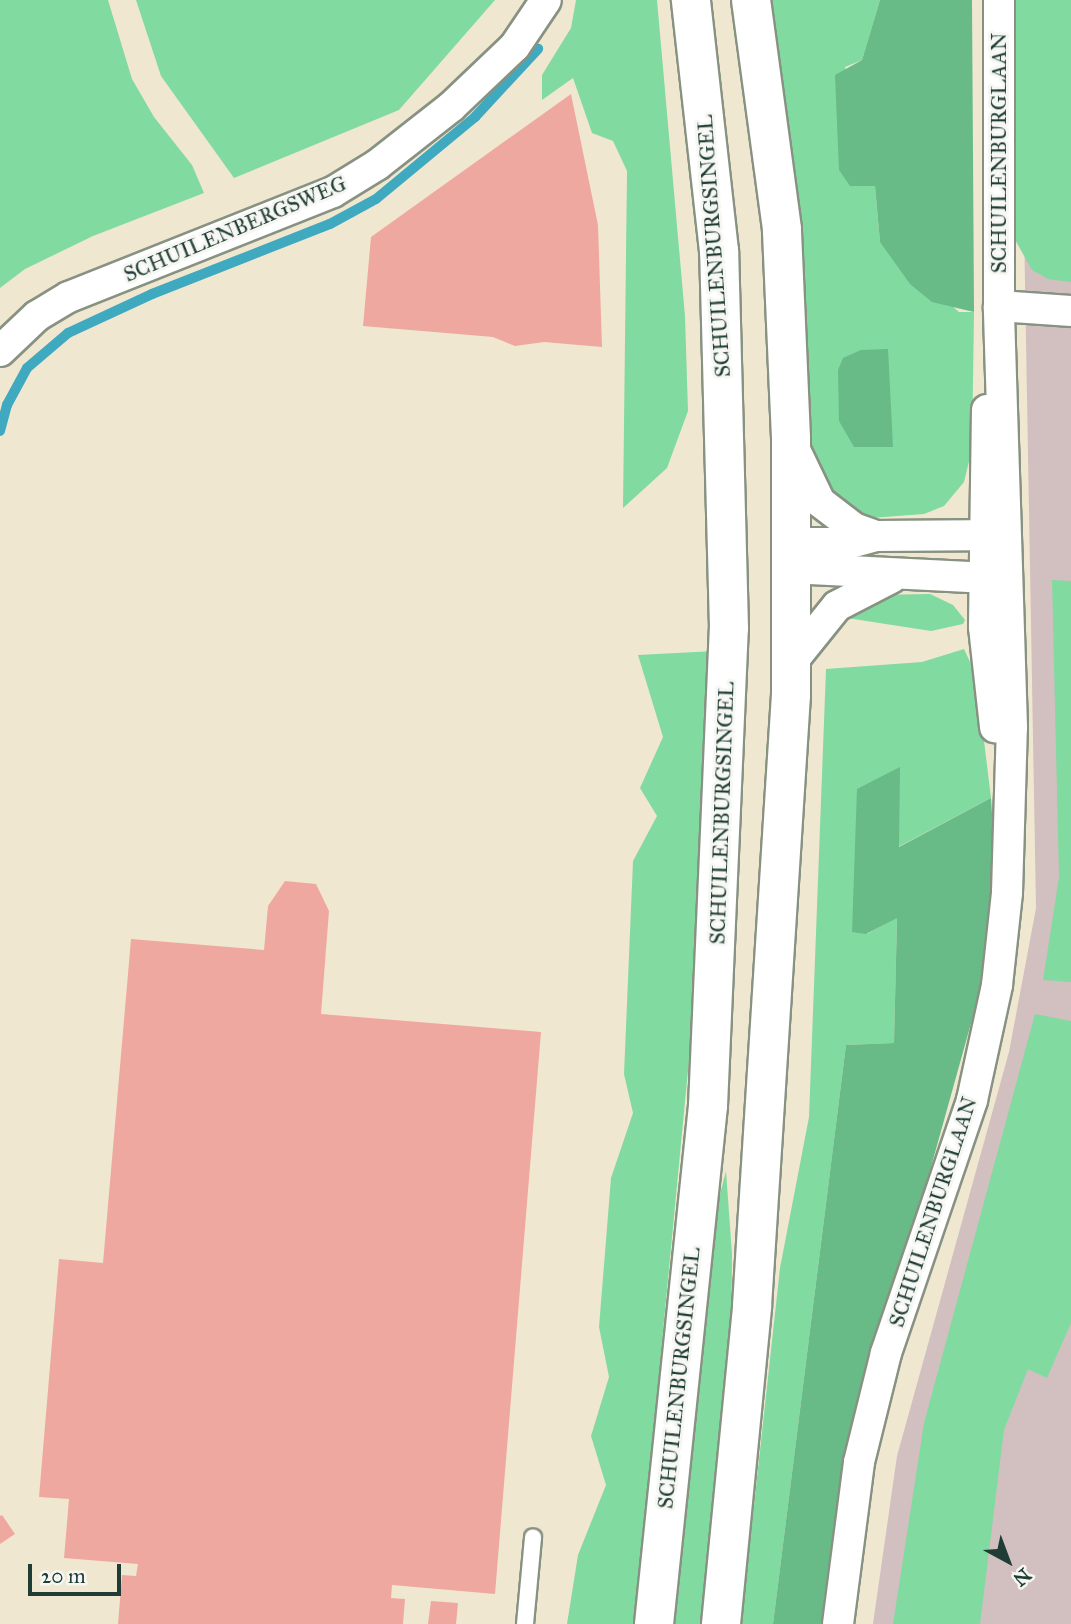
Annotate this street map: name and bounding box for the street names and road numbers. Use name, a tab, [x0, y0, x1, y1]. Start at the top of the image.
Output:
street label: SCHUILENBURGLAAN	[986, 33, 1012, 273]
street label: SCHUILENBURGSINGEL	[692, 114, 736, 378]
street label: SCHUILENBERGSWEG	[120, 171, 350, 287]
street label: SCHUILENBURGSINGEL	[705, 681, 739, 945]
street label: SCHUILENBURGLAAN	[884, 1094, 982, 1330]
street label: SCHUILENBURGSINGEL	[653, 1246, 705, 1510]

